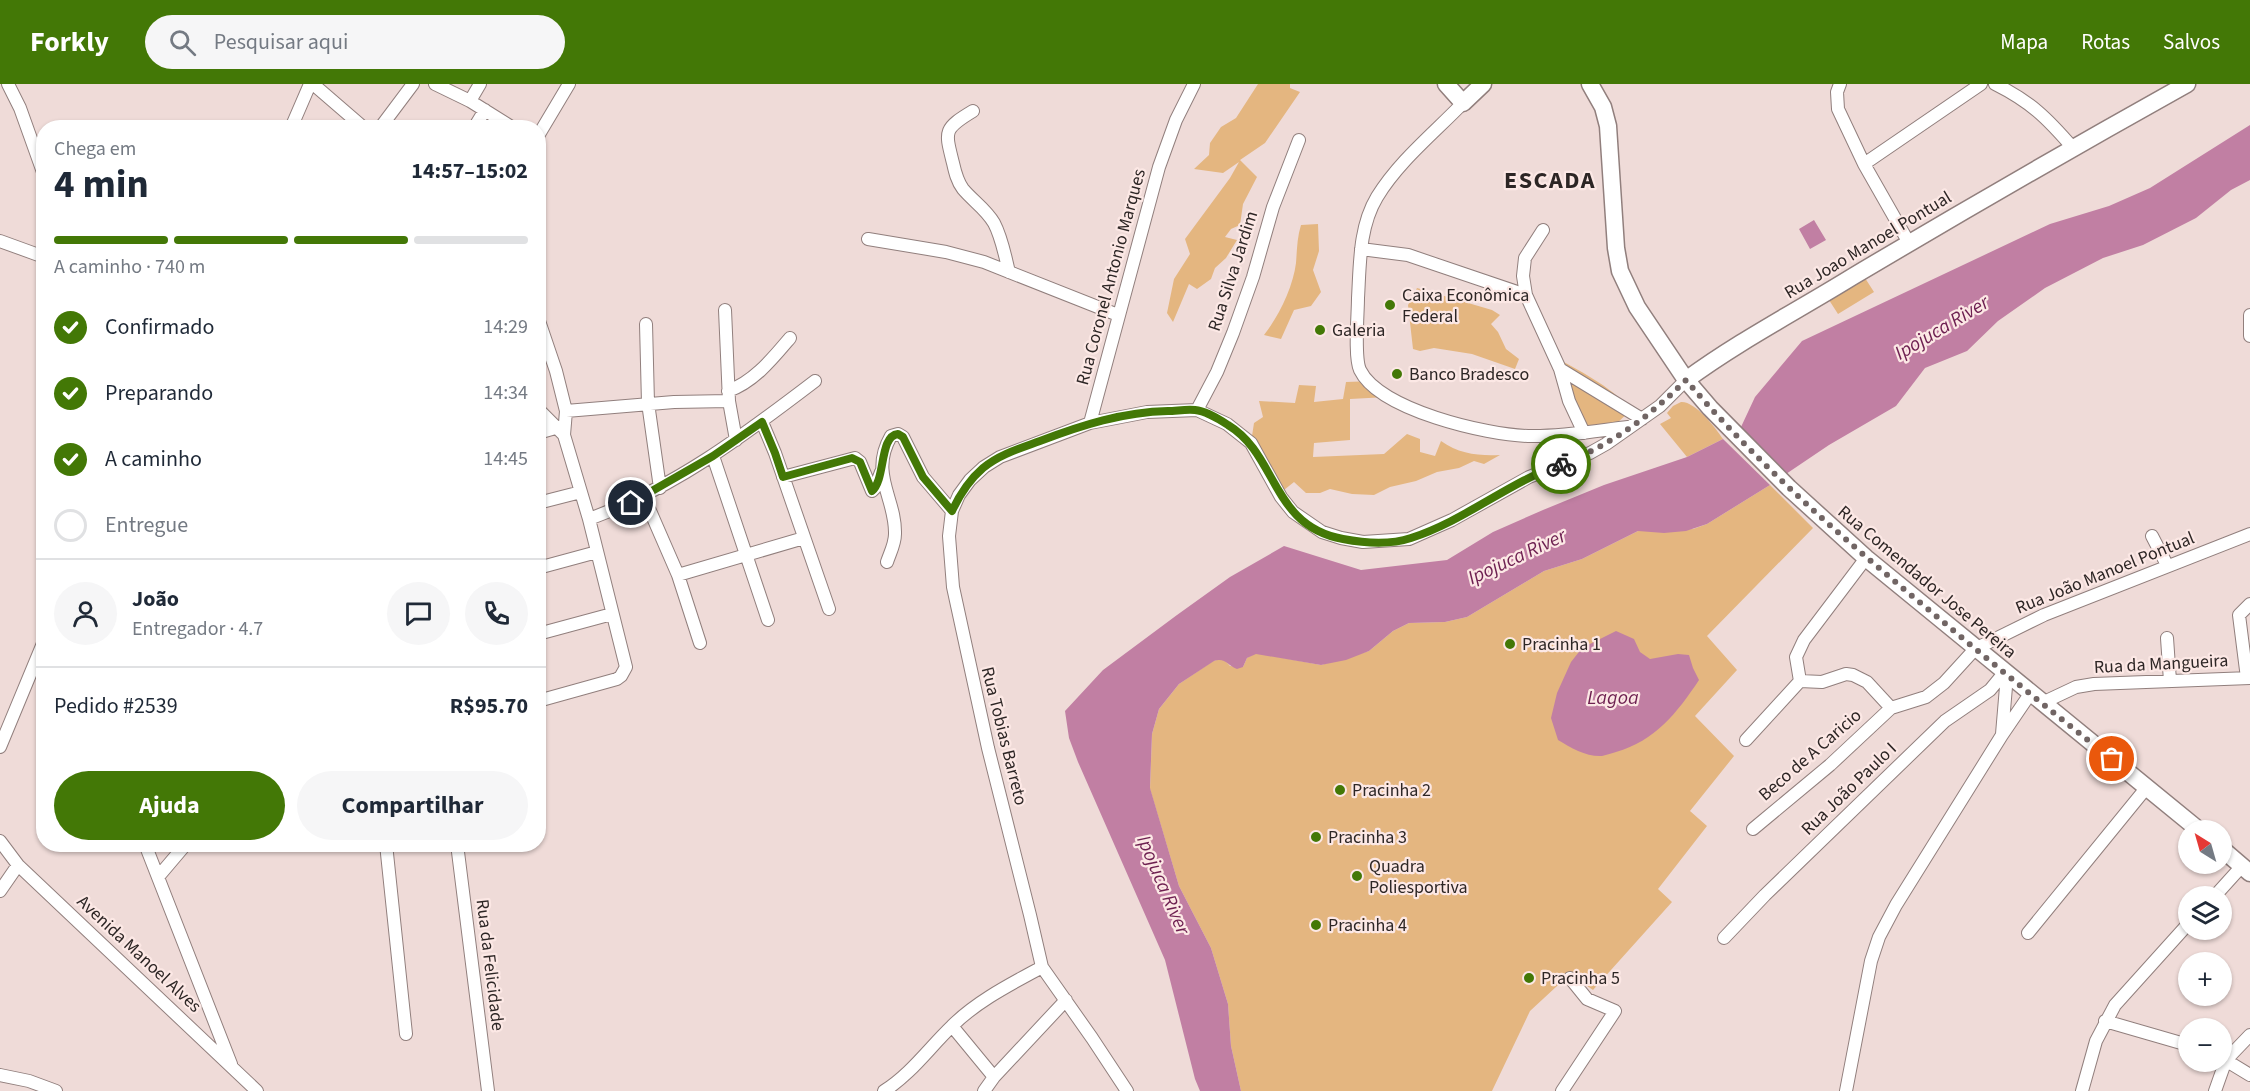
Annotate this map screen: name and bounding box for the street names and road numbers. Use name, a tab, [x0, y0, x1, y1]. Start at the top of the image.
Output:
street label: Rua Coronel Antonio Marques	[1070, 166, 1152, 388]
street label: Rua Joao Manoel Pontual	[1780, 185, 1956, 305]
street label: Rua Silva Jardim	[1202, 208, 1264, 334]
street label: Rua Comendador Jose Pereira	[1832, 500, 2022, 664]
street label: Rua João Manoel Pontual	[2012, 526, 2198, 620]
street label: Rua da Mangueira	[2093, 648, 2229, 680]
street label: Rua Tobias Barreto	[975, 664, 1033, 808]
street label: Beco de A Caricio	[1753, 703, 1867, 807]
street label: Rua João Paulo I	[1796, 737, 1902, 841]
street label: Avenida Manoel Alves	[71, 890, 207, 1018]
street label: Rua da Felicidade	[470, 898, 510, 1032]

